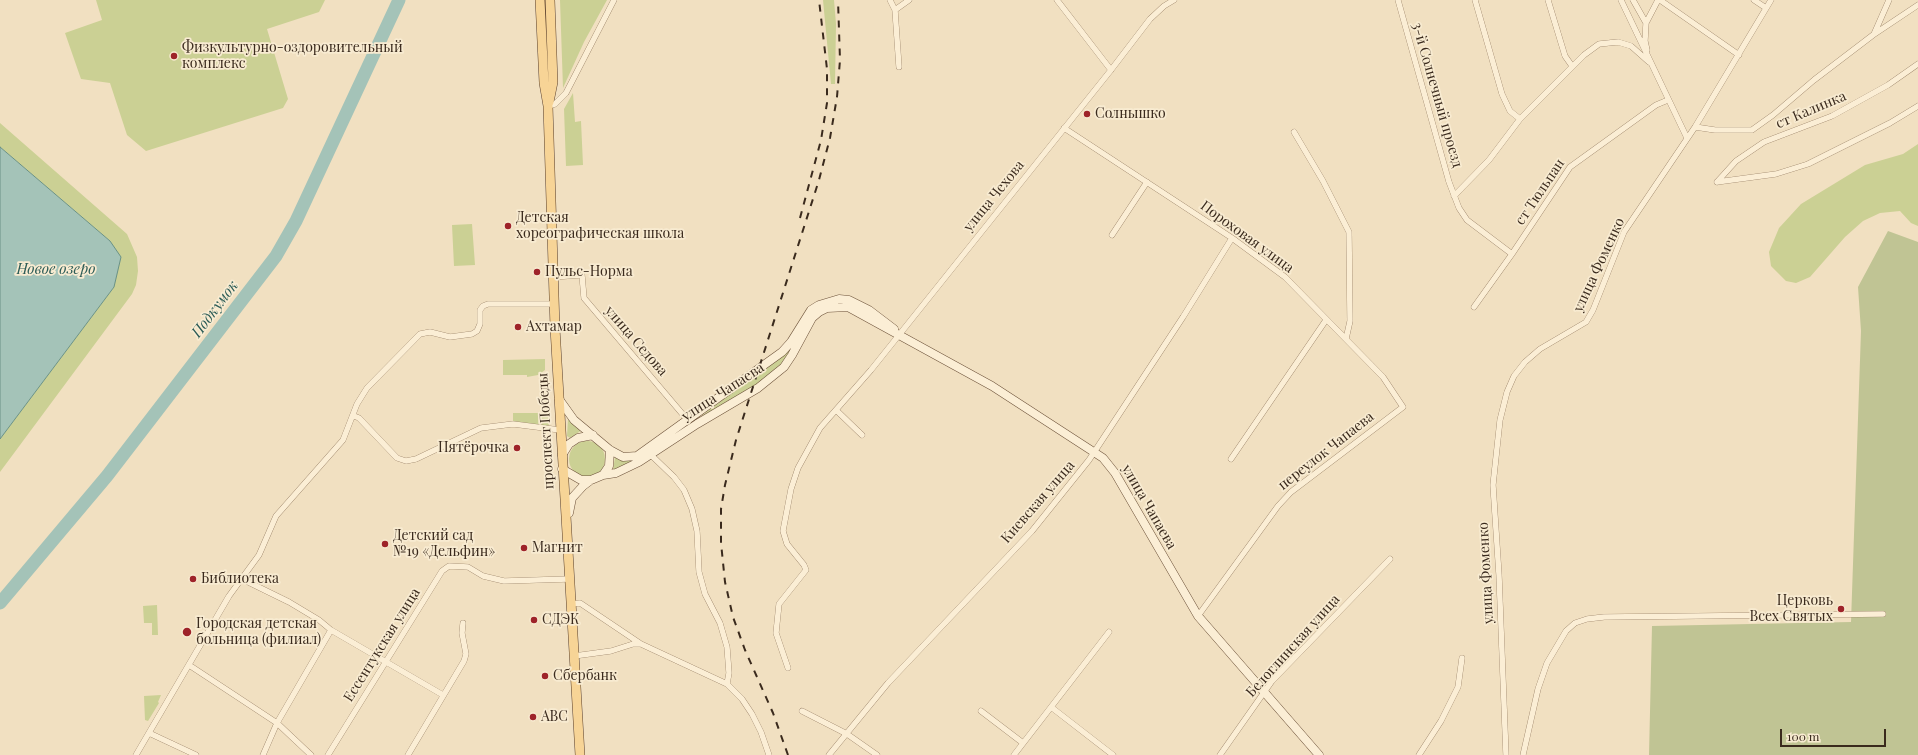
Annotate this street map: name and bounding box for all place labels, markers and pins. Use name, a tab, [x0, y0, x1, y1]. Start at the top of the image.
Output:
place label: Физкультурно-оздоровительный комплекс	[182, 40, 403, 72]
marker: Физкультурно-оздоровительный комплекс	[169, 51, 179, 61]
place label: Солнышко	[1095, 106, 1166, 122]
marker: Солнышко	[1082, 109, 1092, 119]
place label: Детская хореографическая школа	[516, 210, 684, 242]
marker: Детская хореографическая школа	[503, 221, 513, 231]
place label: Пульс-Норма	[545, 264, 633, 280]
marker: Пульс-Норма	[532, 267, 542, 277]
place label: Ахтамар	[526, 319, 582, 335]
marker: Ахтамар	[513, 322, 523, 332]
place label: Пятёрочка	[438, 440, 509, 456]
marker: Пятёрочка	[512, 443, 522, 453]
place label: Детский сад №19 «Дельфин»	[393, 528, 495, 560]
marker: Детский сад №19 «Дельфин»	[380, 539, 390, 549]
place label: Магнит	[532, 540, 583, 556]
marker: Магнит	[519, 543, 529, 553]
place label: Библиотека	[201, 571, 279, 587]
marker: Библиотека	[188, 574, 198, 584]
place label: Церковь Всех Святых	[1749, 593, 1833, 626]
marker: Церковь Всех Святых	[1836, 604, 1846, 614]
place label: СДЭК	[542, 612, 580, 628]
marker: СДЭК	[529, 615, 539, 625]
place label: Городская детская больница (филиал)	[196, 616, 321, 648]
marker: Городская детская больница (филиал)	[181, 626, 193, 638]
place label: Сбербанк	[553, 668, 617, 684]
marker: Сбербанк	[540, 671, 550, 681]
place label: ABC	[541, 709, 568, 725]
marker: ABC	[528, 712, 538, 722]

